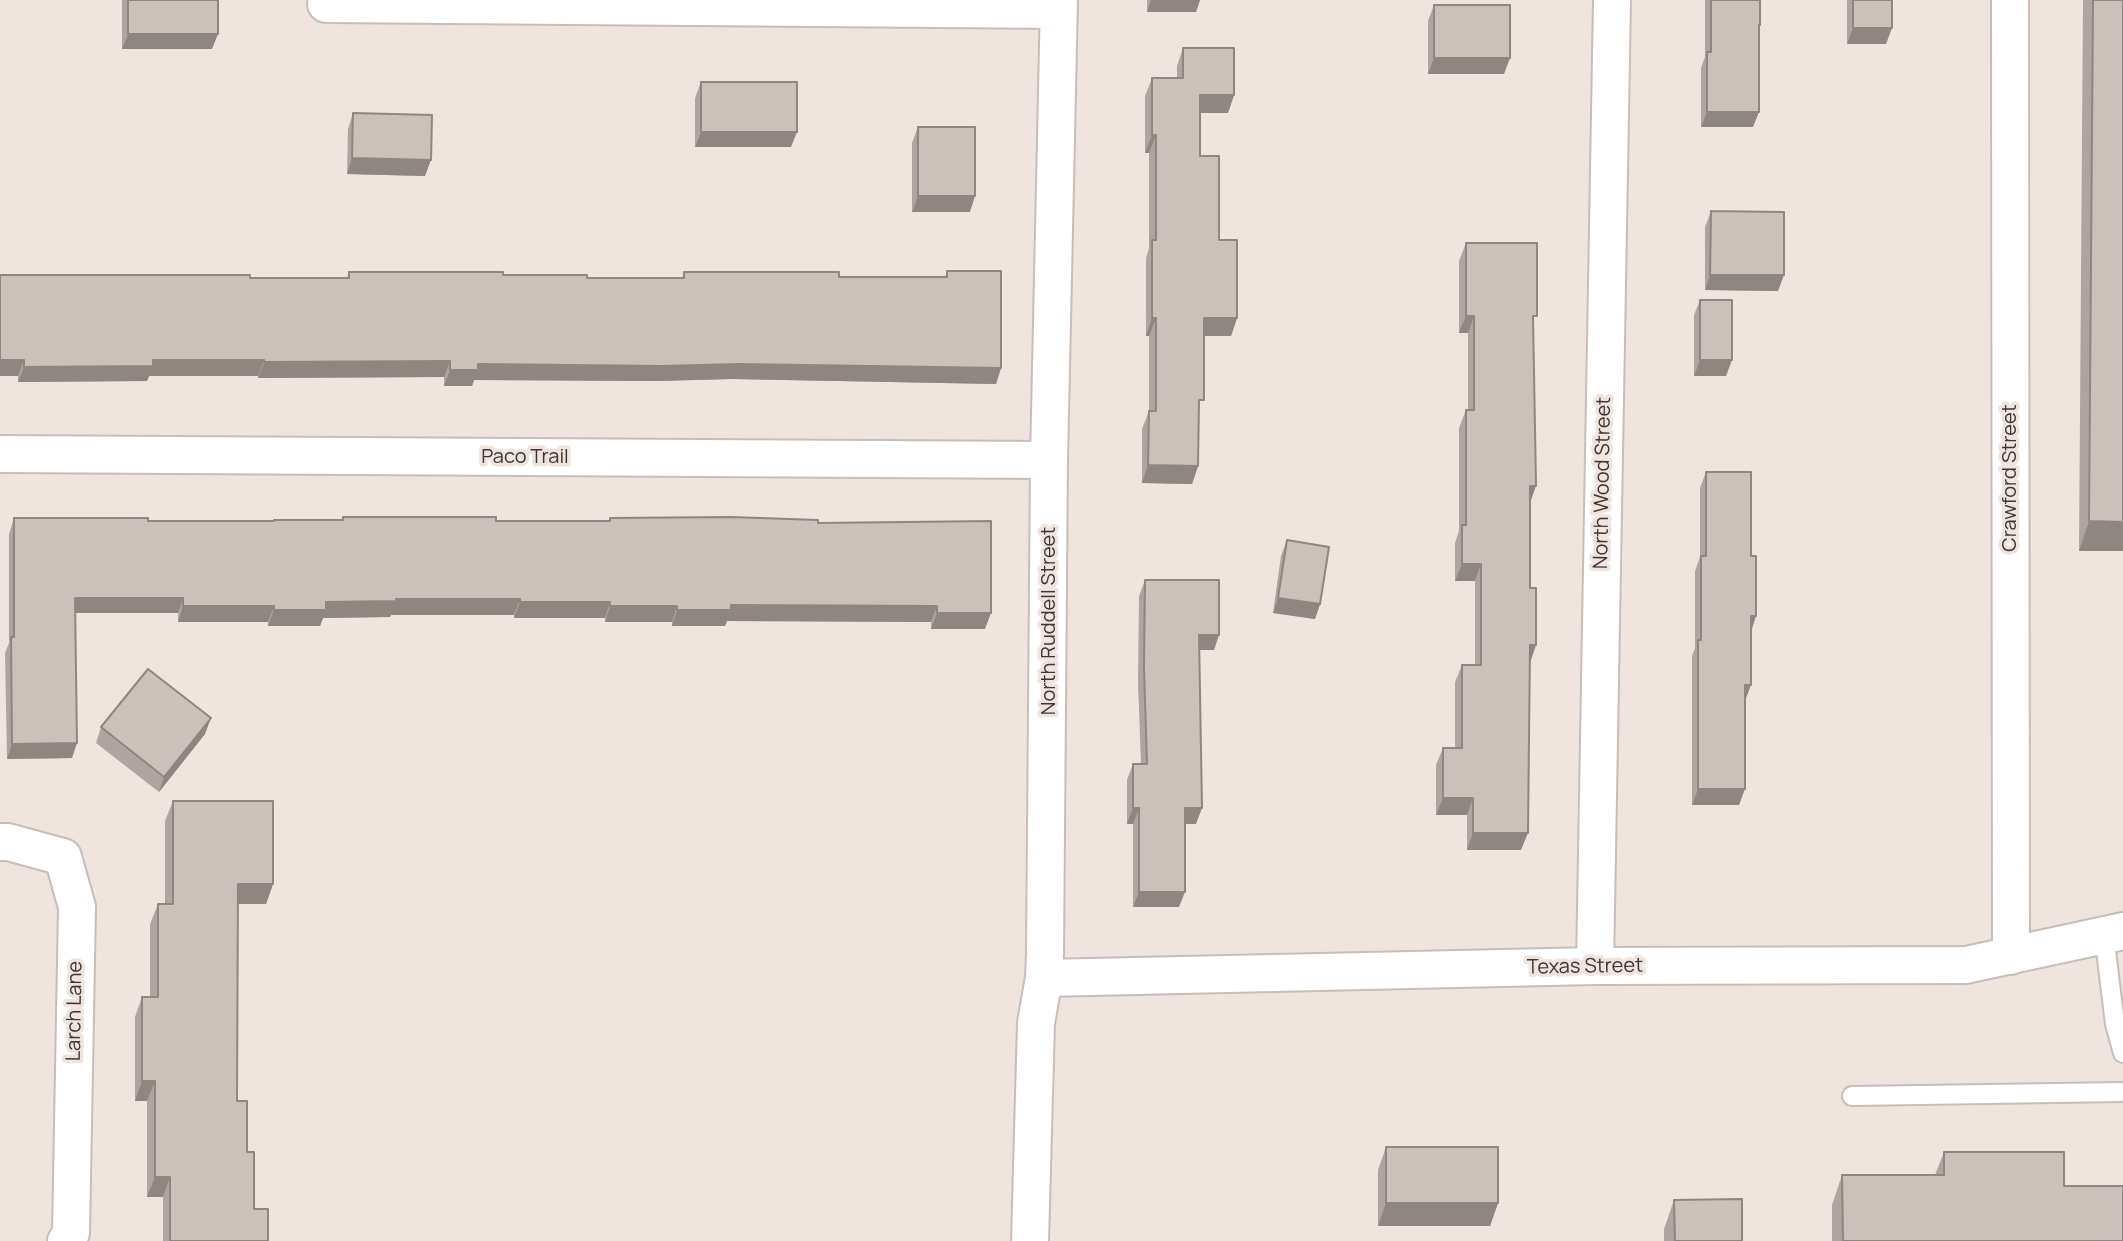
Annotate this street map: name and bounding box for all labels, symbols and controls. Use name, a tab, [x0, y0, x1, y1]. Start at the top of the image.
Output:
street label: North Wood Street	[1589, 397, 1617, 569]
street label: Crawford Street	[1998, 404, 2022, 552]
street label: Paco Trail	[481, 445, 569, 469]
street label: North Ruddell Street	[1037, 527, 1061, 715]
street label: Texas Street	[1527, 954, 1643, 980]
street label: Larch Lane	[62, 961, 88, 1061]

